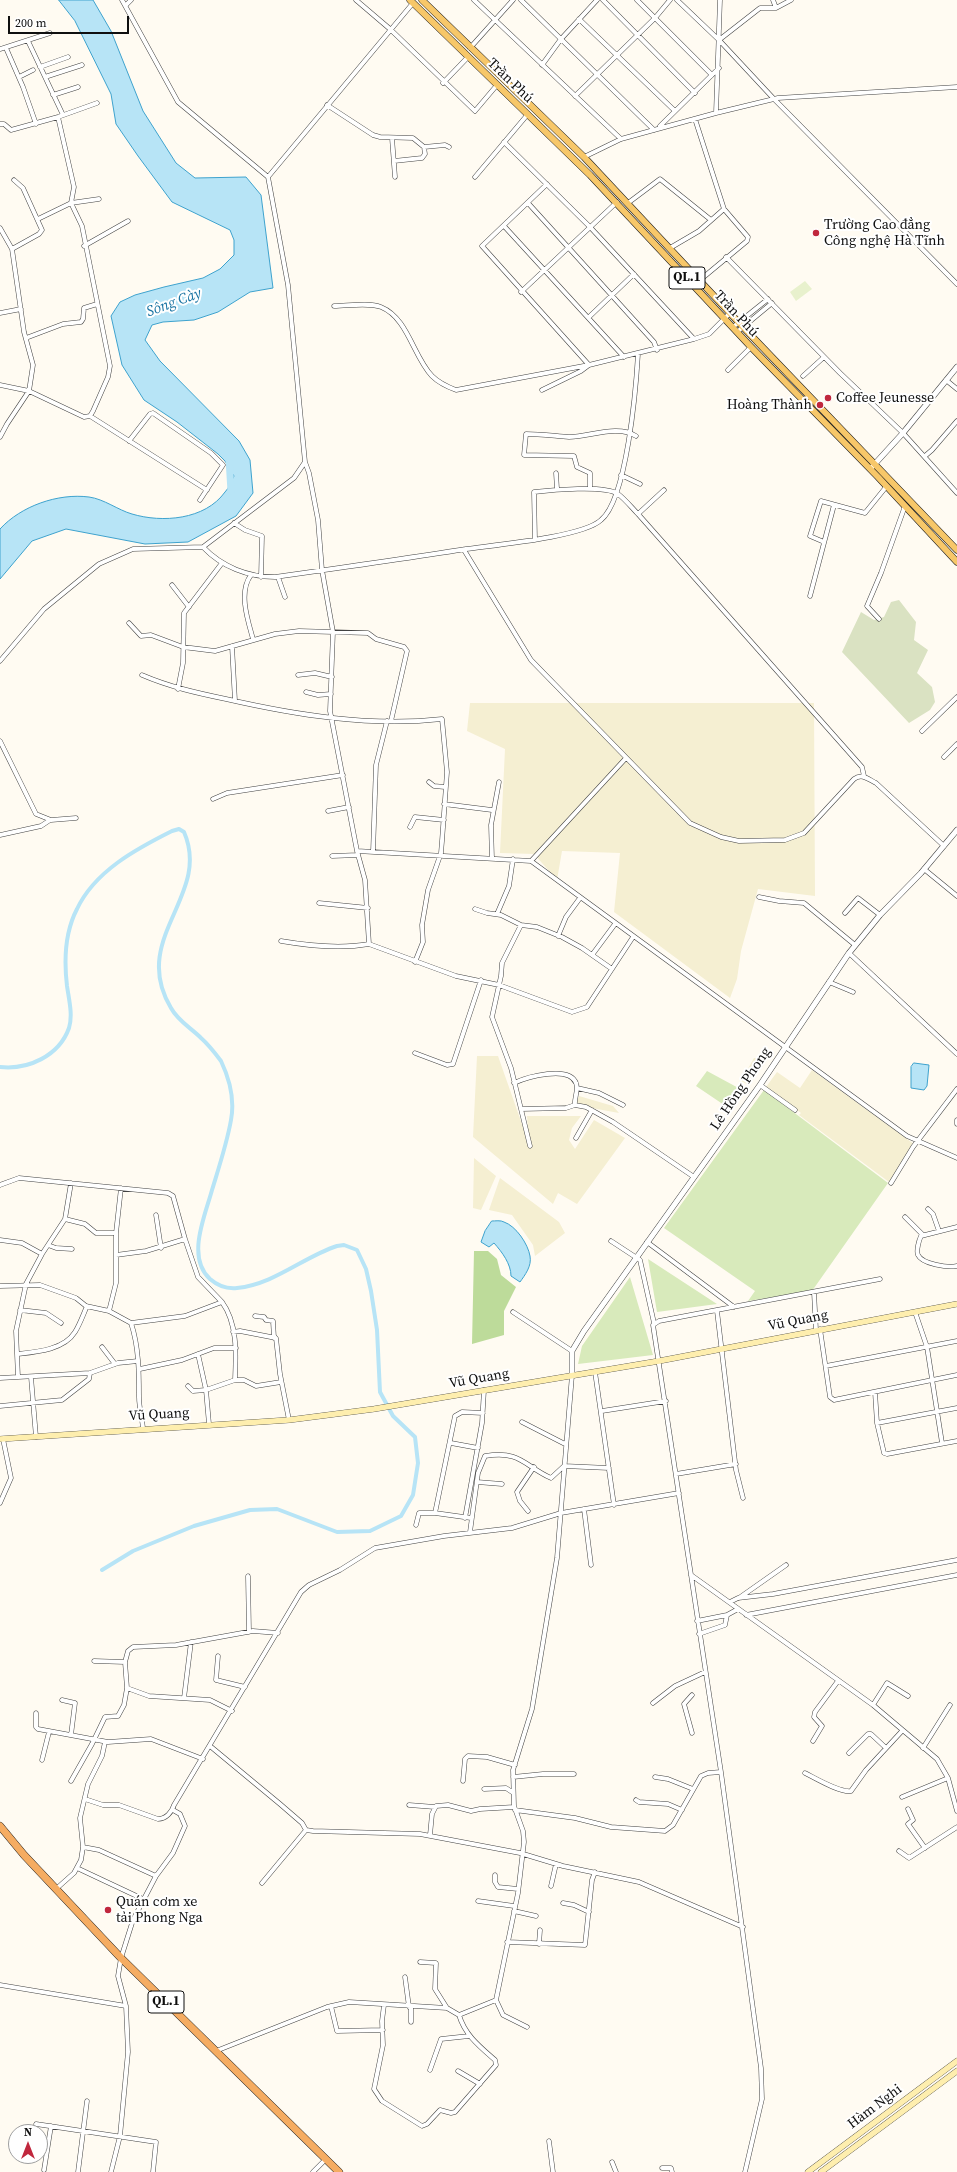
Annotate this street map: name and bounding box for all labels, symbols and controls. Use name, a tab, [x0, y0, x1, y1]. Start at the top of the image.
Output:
scale bar	[10, 8, 131, 34]
text: 200 m	[15, 15, 47, 31]
street label: Trần Phú	[484, 55, 536, 107]
place label: Trường Cao đẳng Công nghệ Hà Tĩnh	[824, 217, 945, 250]
marker: Trường Cao đẳng Công nghệ Hà Tĩnh	[811, 228, 821, 238]
road number: QL.1	[669, 267, 705, 289]
water label: Sông Cày	[144, 285, 204, 321]
street label: Trần Phú	[710, 287, 762, 341]
place label: Coffee Jeunesse	[836, 390, 934, 406]
marker: Coffee Jeunesse	[823, 393, 833, 403]
place label: Hoàng Thành	[727, 397, 812, 413]
marker: Hoàng Thành	[815, 400, 825, 410]
street label: Lê Hồng Phong	[707, 1044, 775, 1134]
street label: Vũ Quang	[767, 1307, 829, 1335]
street label: Vũ Quang	[448, 1365, 510, 1393]
street label: Vũ Quang	[128, 1405, 190, 1425]
place label: Quán cơm xe tải Phong Nga	[116, 1894, 203, 1926]
marker: Quán cơm xe tải Phong Nga	[103, 1905, 113, 1915]
road number: QL.1	[148, 1991, 184, 2013]
street label: Hàm Nghi	[845, 2081, 905, 2133]
north arrow	[8, 2124, 48, 2164]
text: N	[24, 2125, 32, 2140]

